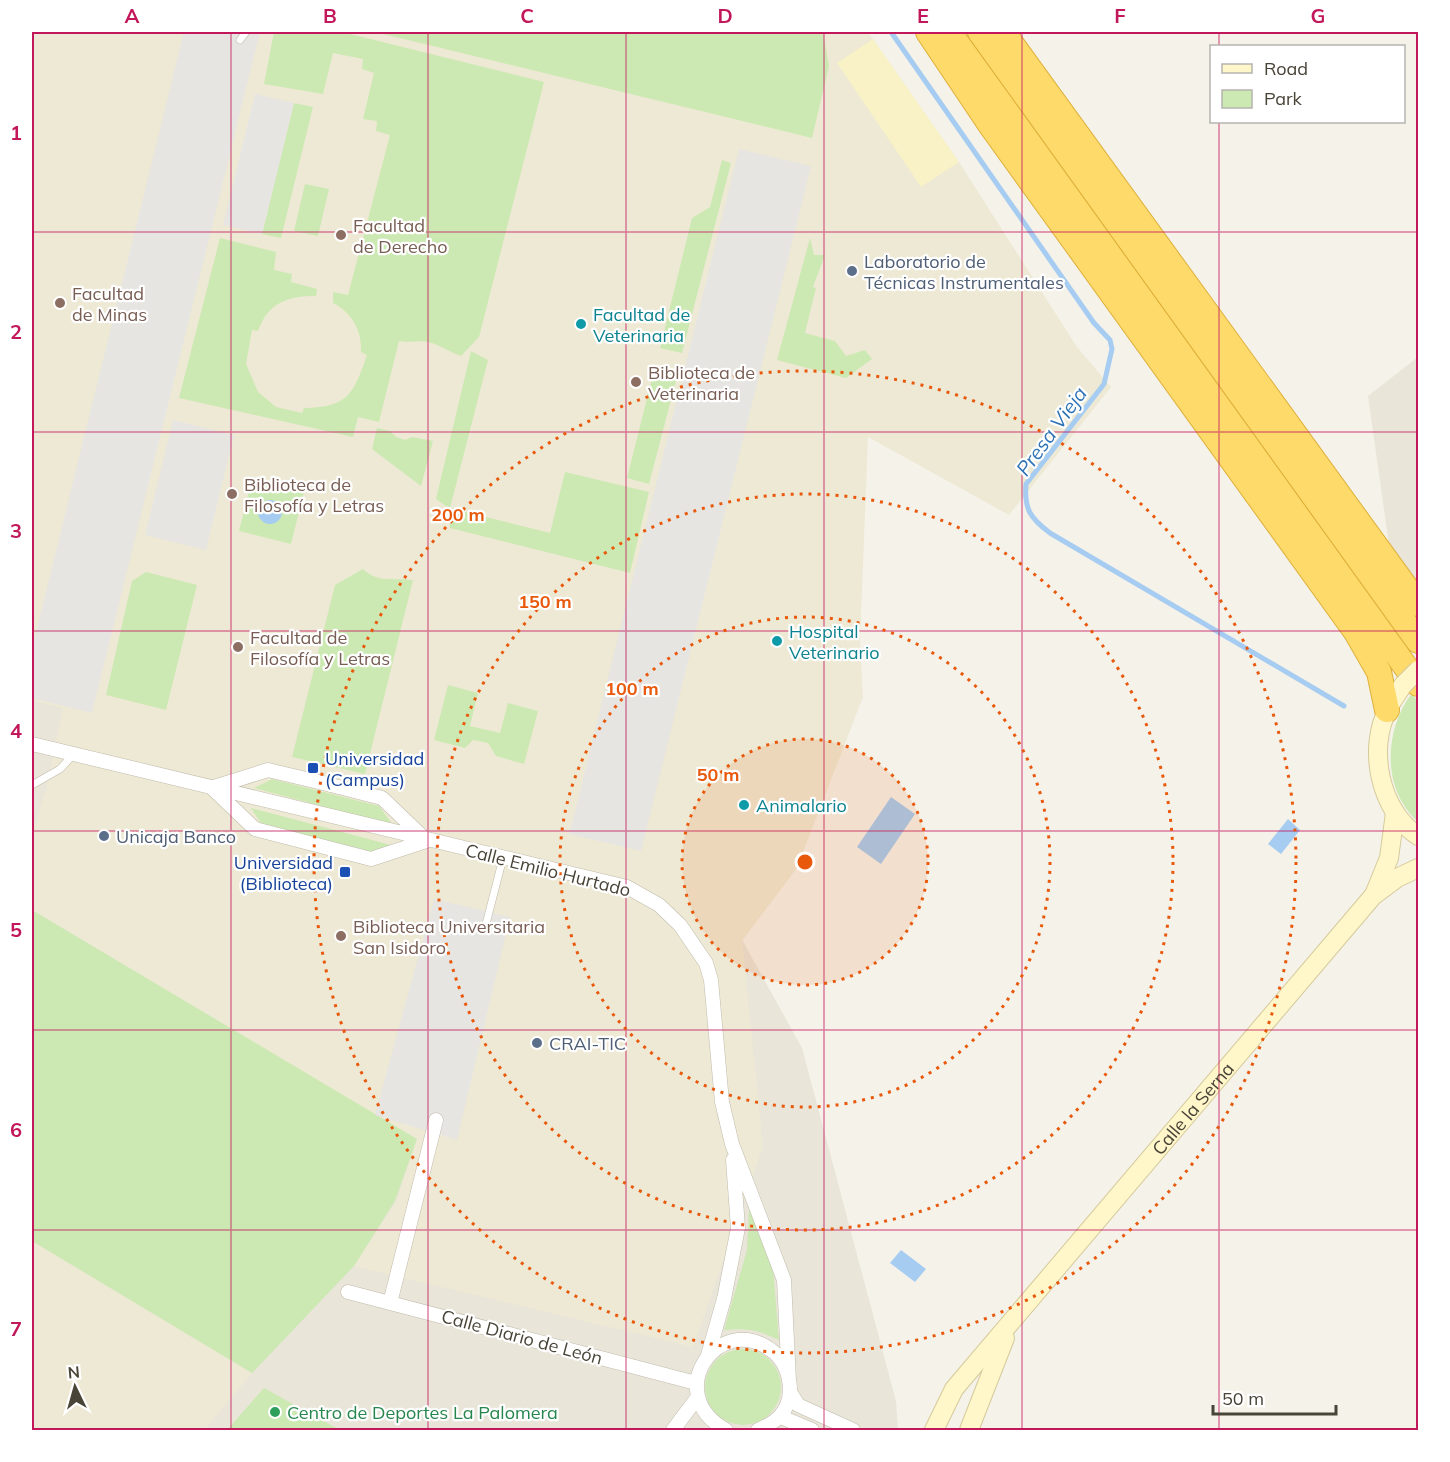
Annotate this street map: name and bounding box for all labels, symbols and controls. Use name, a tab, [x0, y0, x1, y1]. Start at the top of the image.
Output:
text: A	[125, 3, 140, 28]
text: B	[323, 3, 337, 28]
text: C	[520, 3, 534, 28]
text: D	[717, 3, 733, 28]
text: E	[917, 3, 929, 28]
text: F	[1114, 3, 1126, 28]
text: G	[1311, 3, 1325, 28]
legend	[1210, 45, 1405, 123]
text: Road	[1264, 57, 1308, 80]
text: Park	[1264, 87, 1303, 110]
text: 1	[10, 120, 22, 145]
place label: Facultad de Derecho	[353, 214, 447, 258]
marker: Facultad de Derecho	[334, 228, 348, 242]
place label: Laboratorio de Técnicas Instrumentales	[864, 250, 1064, 294]
marker: Laboratorio de Técnicas Instrumentales	[845, 264, 859, 278]
place label: Facultad de Minas	[72, 282, 147, 326]
marker: Facultad de Minas	[53, 296, 67, 310]
place label: Facultad de Veterinaria	[593, 303, 690, 347]
marker: Facultad de Veterinaria	[574, 317, 588, 331]
text: 2	[10, 319, 22, 344]
place label: Biblioteca de Veterinaria	[648, 361, 755, 405]
marker: Biblioteca de Veterinaria	[629, 375, 643, 389]
water label: Presa Vieja	[1010, 381, 1092, 481]
place label: Biblioteca de Filosofía y Letras	[244, 473, 384, 517]
marker: Biblioteca de Filosofía y Letras	[225, 487, 239, 501]
text: 200 m	[431, 503, 485, 526]
text: 3	[10, 518, 22, 543]
text: 150 m	[518, 590, 572, 613]
place label: Hospital Veterinario	[789, 620, 880, 664]
place label: Facultad de Filosofía y Letras	[250, 626, 390, 670]
marker: Hospital Veterinario	[770, 634, 784, 648]
marker: Facultad de Filosofía y Letras	[231, 640, 245, 654]
text: 100 m	[605, 677, 659, 700]
text: 4	[10, 718, 22, 743]
place label: Universidad (Campus)	[325, 747, 424, 791]
marker: Universidad (Campus)	[306, 761, 320, 775]
text: 50 m	[697, 763, 739, 786]
place label: Animalario	[756, 794, 847, 817]
marker: Animalario	[737, 798, 751, 812]
place label: Unicaja Banco	[116, 825, 236, 848]
marker: Unicaja Banco	[97, 829, 111, 843]
street label: Calle Emilio Hurtado	[463, 838, 633, 902]
place label: Universidad (Biblioteca)	[234, 851, 333, 895]
centre of rings	[795, 852, 815, 872]
marker: Universidad (Biblioteca)	[338, 865, 352, 879]
place label: Biblioteca Universitaria San Isidoro	[353, 915, 545, 959]
text: 5	[10, 917, 22, 942]
marker: Biblioteca Universitaria San Isidoro	[334, 929, 348, 943]
place label: CRAI-TIC	[549, 1032, 626, 1055]
marker: CRAI-TIC	[530, 1036, 544, 1050]
street label: Calle la Serna	[1147, 1057, 1238, 1159]
text: 6	[10, 1117, 22, 1142]
street label: Calle Diario de León	[439, 1304, 605, 1370]
text: 7	[10, 1316, 22, 1341]
north arrow	[45, 1357, 105, 1417]
text: N	[67, 1362, 81, 1383]
scale bar	[1213, 1378, 1336, 1416]
text: 50 m	[1222, 1387, 1264, 1410]
place label: Centro de Deportes La Palomera	[287, 1401, 558, 1424]
marker: Centro de Deportes La Palomera	[268, 1405, 282, 1419]

